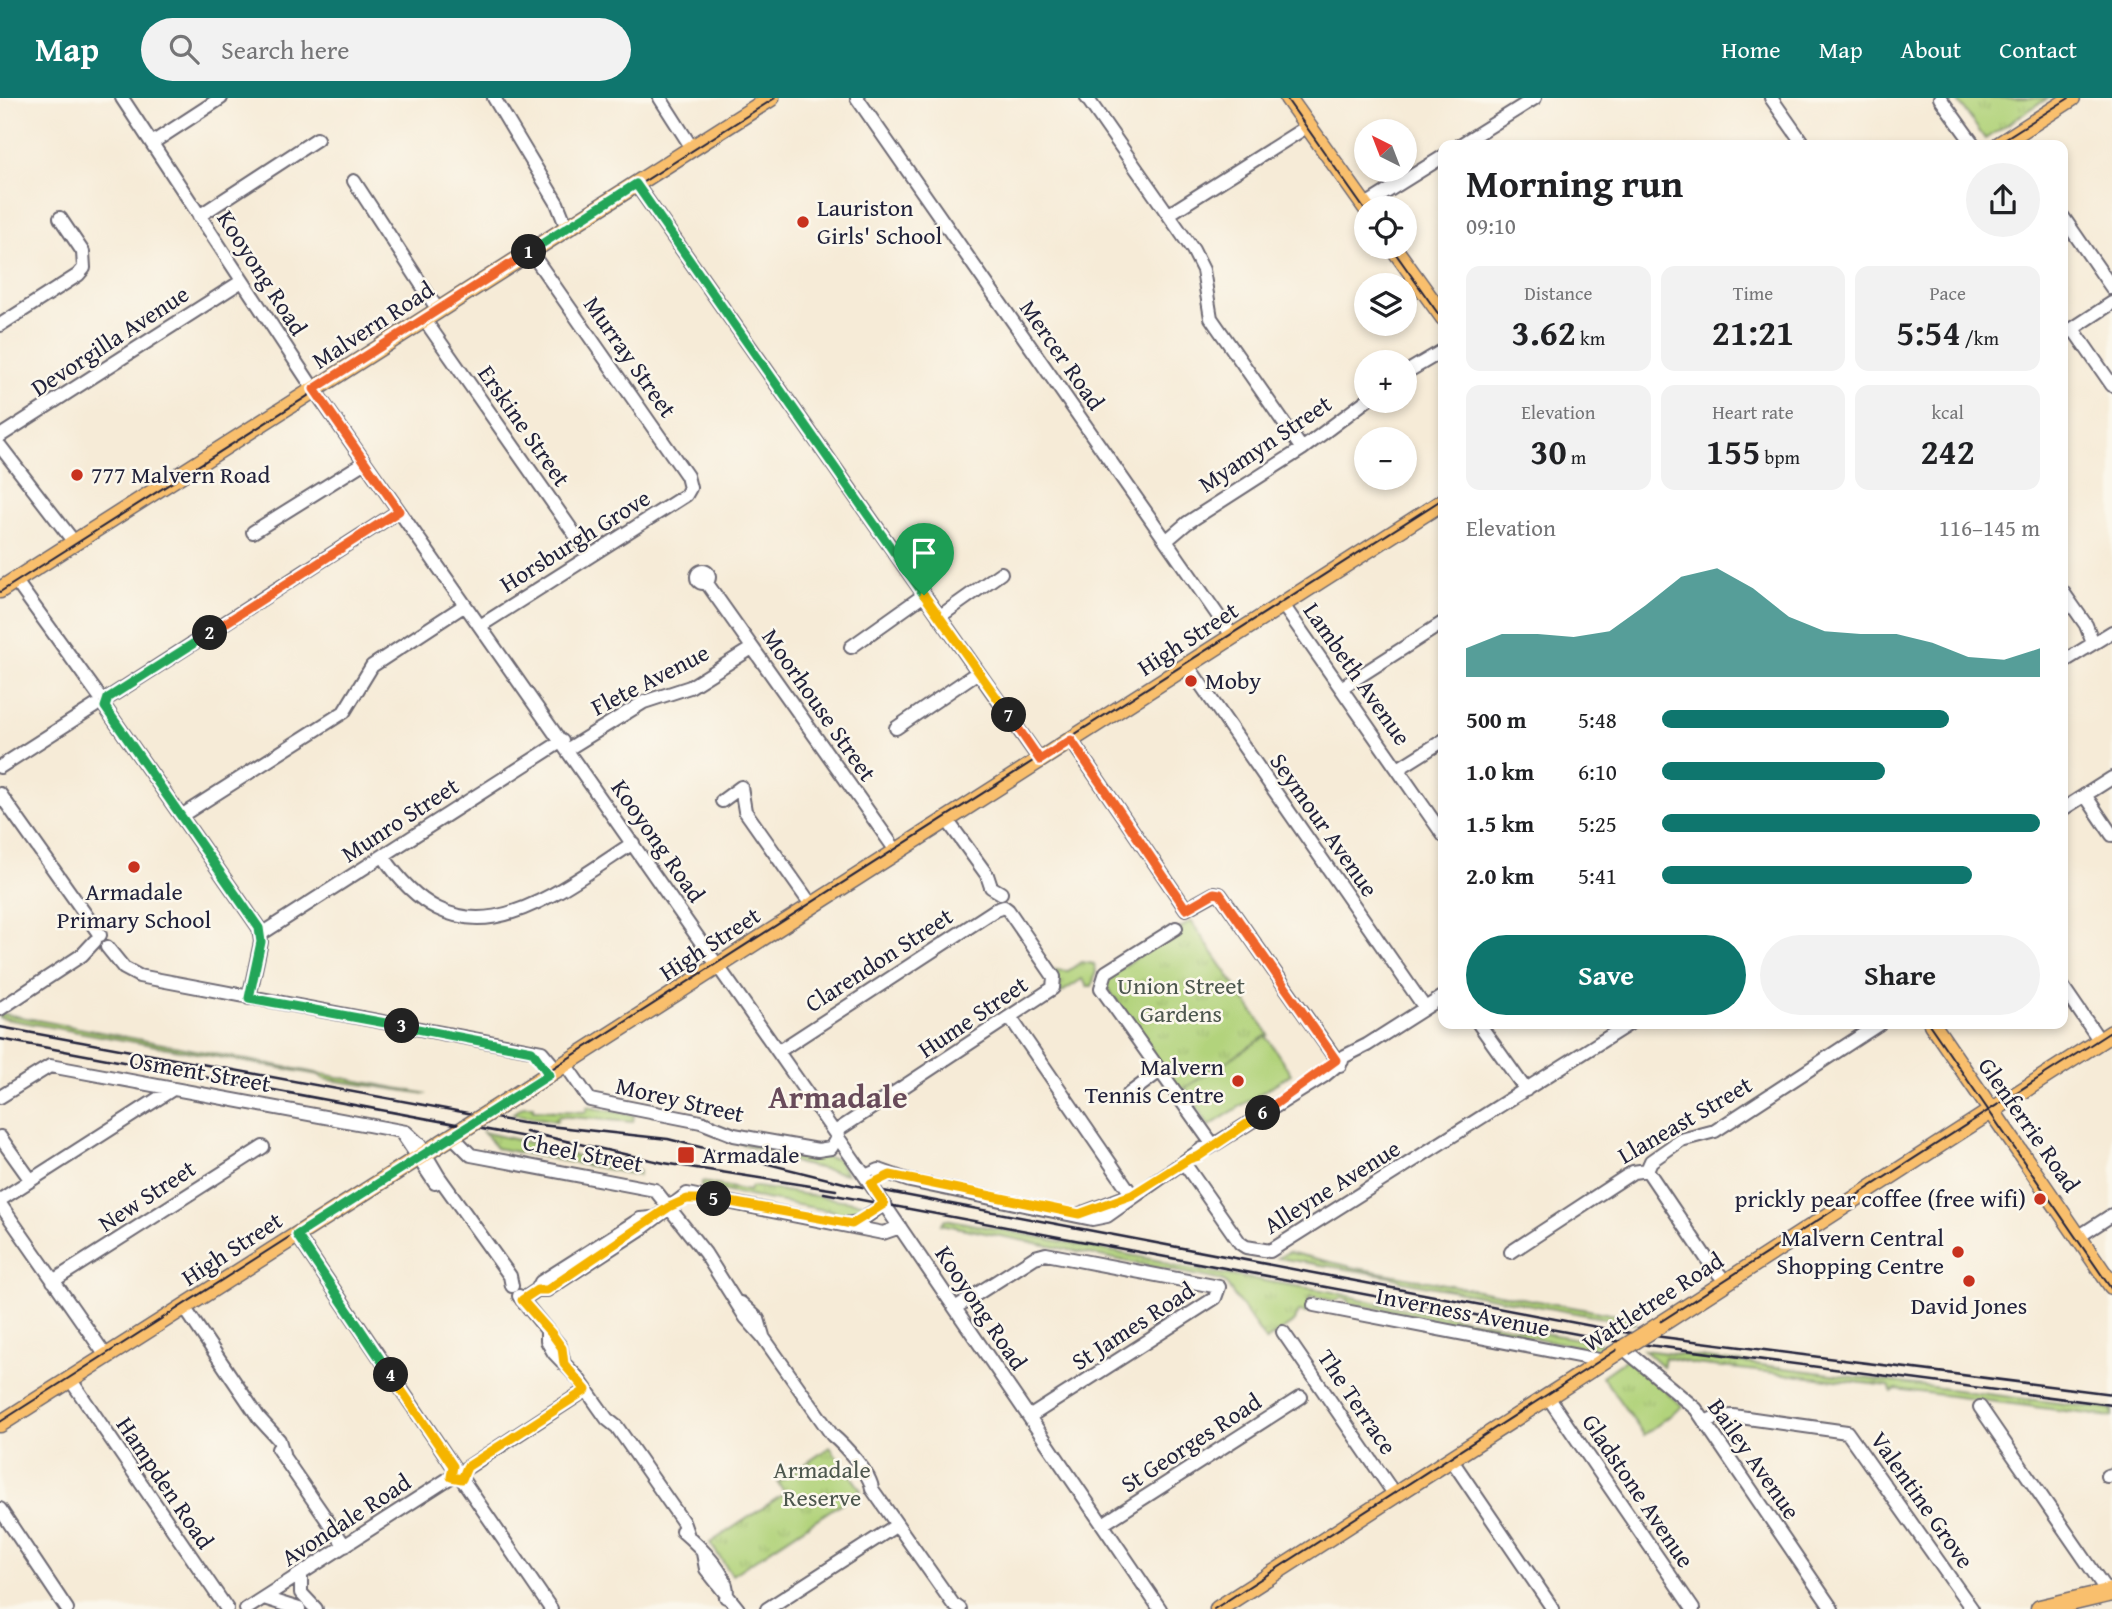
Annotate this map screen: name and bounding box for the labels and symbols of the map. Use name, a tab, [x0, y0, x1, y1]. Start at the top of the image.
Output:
north arrow	[1354, 119, 1418, 182]
place label: Lauriston Girls' School	[817, 190, 942, 253]
street label: Kooyong Road	[209, 203, 316, 343]
marker: Lauriston Girls' School	[795, 214, 811, 230]
pin: 1	[512, 234, 546, 270]
street label: Malvern Road	[305, 272, 441, 377]
street label: Devorgilla Avenue	[24, 276, 196, 405]
street label: Murray Street	[575, 289, 686, 425]
street label: Mercer Road	[1011, 292, 1113, 417]
street label: Erskine Street	[470, 358, 580, 494]
street label: Myamyn Street	[1191, 386, 1339, 501]
place label: 777 Malvern Road	[91, 457, 270, 492]
marker: 777 Malvern Road	[69, 467, 85, 483]
street label: Horsburgh Grove	[493, 480, 657, 601]
pin	[894, 523, 954, 595]
street label: High Street	[1130, 593, 1246, 684]
street label: Lambeth Avenue	[1295, 595, 1420, 752]
pin: 2	[192, 616, 228, 650]
street label: Moorhouse Street	[754, 621, 886, 789]
street label: Flete Avenue	[585, 635, 715, 724]
place label: Moby	[1205, 663, 1261, 698]
marker: Moby	[1183, 673, 1199, 689]
pin: 7	[992, 698, 1026, 732]
street label: Seymour Avenue	[1262, 746, 1387, 904]
street label: Munro Street	[334, 768, 466, 871]
street label: Kooyong Road	[603, 772, 714, 910]
marker: Armadale Primary School	[126, 859, 142, 875]
place label: Armadale Primary School	[57, 874, 211, 937]
street label: High Street	[652, 898, 768, 989]
street label: Clarendon Street	[798, 898, 960, 1021]
street label: Hume Street	[911, 967, 1035, 1066]
park label: Union Street Gardens	[1117, 968, 1245, 1031]
pin: 3	[384, 1009, 420, 1044]
street label: Osment Street	[127, 1042, 274, 1101]
place label: Malvern Tennis Centre	[1085, 1049, 1225, 1112]
street label: Glenferrie Road	[1970, 1050, 2089, 1200]
street label: Llaneast Street	[1611, 1067, 1759, 1172]
street label: Morey Street	[613, 1068, 748, 1131]
district label: Armadale	[768, 1073, 908, 1120]
marker: Malvern Tennis Centre	[1230, 1073, 1246, 1089]
pin: 6	[1246, 1096, 1280, 1130]
street label: Cheel Street	[520, 1124, 647, 1181]
street label: Alleyne Avenue	[1257, 1131, 1407, 1242]
place label: Armadale	[702, 1137, 800, 1172]
marker: Armadale	[676, 1145, 696, 1165]
street label: New Street	[91, 1151, 203, 1240]
place label: prickly pear coffee (free wifi)	[1734, 1181, 2026, 1216]
pin: 5	[696, 1182, 732, 1216]
marker: prickly pear coffee (free wifi)	[2032, 1191, 2048, 1207]
street label: High Street	[174, 1203, 290, 1294]
place label: Malvern Central Shopping Centre	[1776, 1220, 1944, 1283]
street label: Kooyong Road	[927, 1239, 1036, 1377]
street label: Wattletree Road	[1575, 1243, 1730, 1360]
marker: Malvern Central Shopping Centre	[1950, 1244, 1966, 1260]
street label: St James Road	[1064, 1273, 1201, 1378]
marker: David Jones	[1961, 1273, 1977, 1289]
street label: Inverness Avenue	[1373, 1278, 1553, 1345]
place label: David Jones	[1911, 1288, 2027, 1323]
street label: The Terrace	[1309, 1342, 1405, 1461]
pin: 4	[374, 1358, 408, 1392]
street label: St Georges Road	[1114, 1384, 1268, 1501]
street label: Bailey Avenue	[1700, 1391, 1809, 1526]
street label: Gladstone Avenue	[1574, 1407, 1703, 1575]
street label: Hampden Road	[108, 1410, 223, 1556]
street label: Valentine Grove	[1862, 1424, 1983, 1575]
park label: Armadale Reserve	[773, 1452, 871, 1515]
street label: Avondale Road	[274, 1464, 418, 1575]

